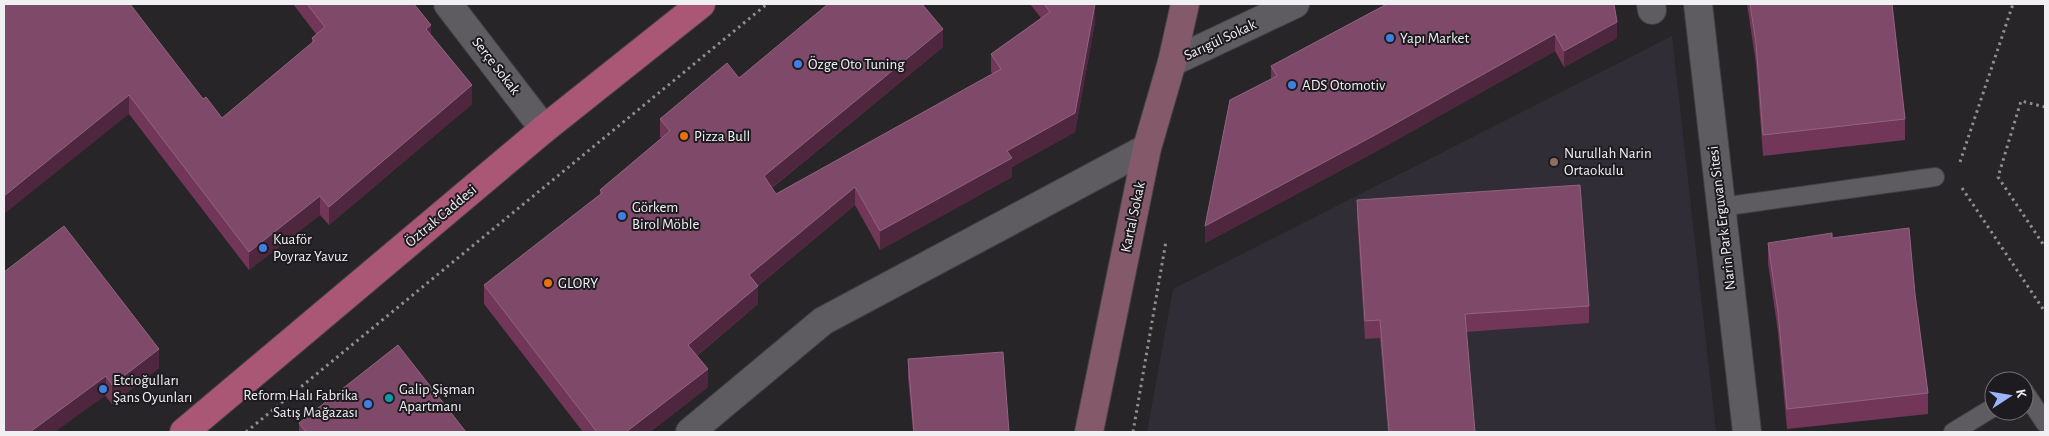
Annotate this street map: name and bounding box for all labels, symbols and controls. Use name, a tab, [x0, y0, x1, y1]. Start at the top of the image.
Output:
street label: Sarıgül Sokak	[1182, 17, 1258, 63]
place label: Yapı Market	[1400, 31, 1469, 46]
marker: Yapı Market	[1384, 32, 1396, 44]
street label: Serçe Sokak	[469, 35, 523, 98]
place label: Özge Oto Tuning	[808, 55, 905, 72]
marker: Özge Oto Tuning	[792, 58, 804, 70]
place label: ADS Otomotiv	[1302, 78, 1386, 93]
marker: ADS Otomotiv	[1286, 79, 1298, 91]
place label: Pizza Bull	[694, 129, 750, 144]
marker: Pizza Bull	[678, 130, 690, 142]
street label: Narin Park Erguvan Sitesi	[1706, 145, 1738, 291]
place label: Nurullah Narin Ortaokulu	[1564, 146, 1652, 178]
marker: Nurullah Narin Ortaokulu	[1548, 156, 1560, 168]
street label: Kartal Sokak	[1118, 180, 1148, 254]
street label: Öztrak Caddesi	[401, 181, 479, 250]
place label: Görkem Birol Möble	[632, 200, 699, 232]
marker: Görkem Birol Möble	[616, 210, 628, 222]
place label: Kuaför Poyraz Yavuz	[273, 232, 348, 264]
marker: Kuaför Poyraz Yavuz	[257, 242, 269, 254]
place label: GLORY	[558, 276, 598, 291]
marker: GLORY	[542, 277, 554, 289]
north arrow	[1984, 371, 2034, 421]
place label: Etcioğulları Şans Oyunları	[113, 373, 192, 405]
place label: Galip Şişman Apartmanı	[399, 382, 475, 414]
marker: Etcioğulları Şans Oyunları	[97, 383, 109, 395]
place label: Reform Halı Fabrika Satış Mağazası	[243, 388, 358, 420]
text: K	[2013, 388, 2029, 400]
marker: Galip Şişman Apartmanı	[383, 392, 395, 404]
marker: Reform Halı Fabrika Satış Mağazası	[362, 398, 374, 410]

